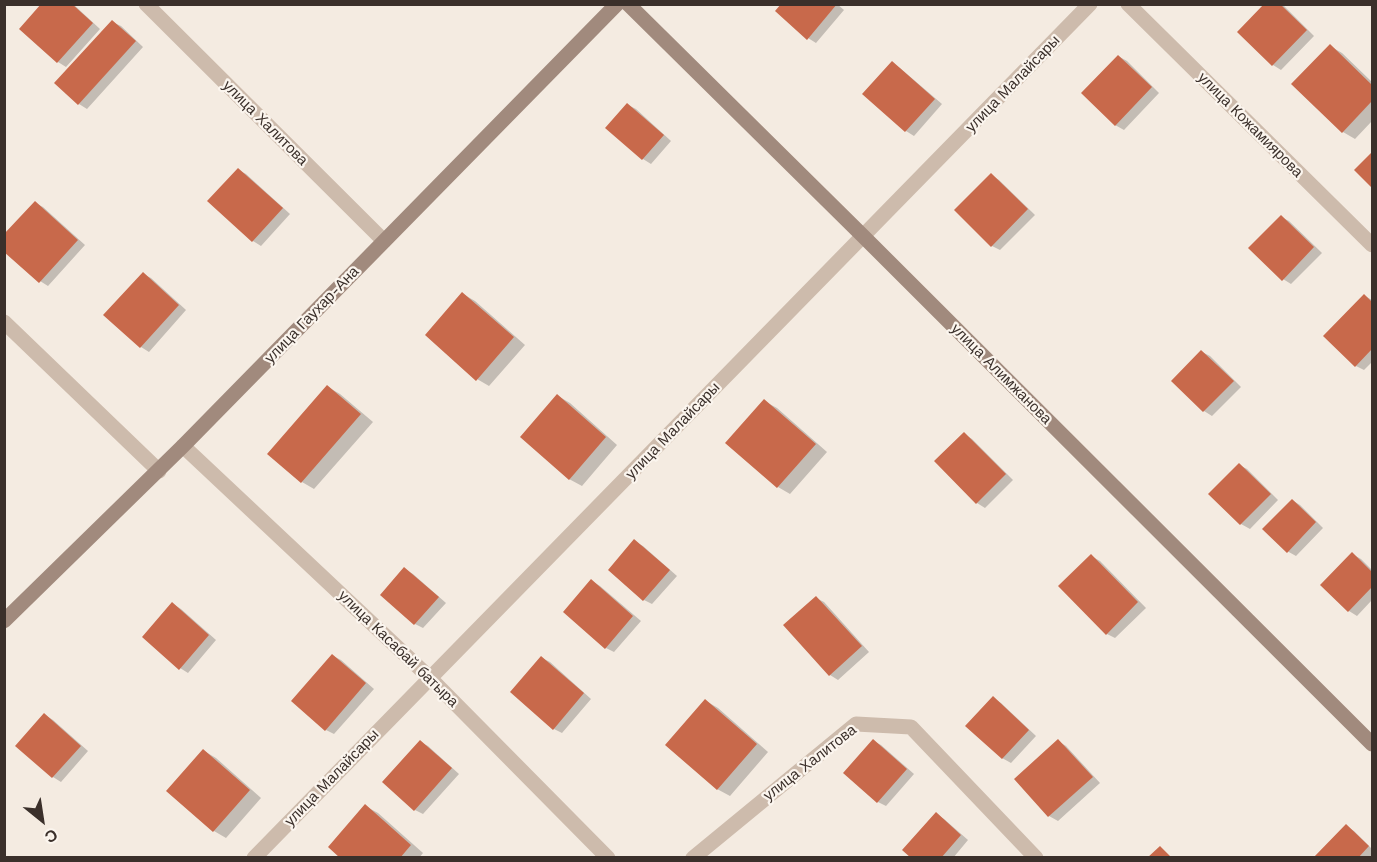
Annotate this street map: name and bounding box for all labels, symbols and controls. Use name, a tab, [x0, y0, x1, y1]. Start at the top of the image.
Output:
street label: улица Малайсары	[962, 32, 1064, 136]
street label: улица Кожамиярова	[1194, 69, 1306, 181]
street label: улица Халитова	[219, 77, 311, 169]
street label: улица Гаухар-Ана	[261, 263, 363, 367]
street label: улица Алимжанова	[947, 320, 1055, 428]
street label: улица Малайсары	[622, 379, 724, 483]
street label: улица Касабай батыра	[334, 587, 462, 711]
street label: улица Халитова	[760, 721, 860, 805]
street label: улица Малайсары	[281, 726, 383, 830]
north arrow	[12, 790, 72, 850]
text: С	[41, 825, 61, 847]

